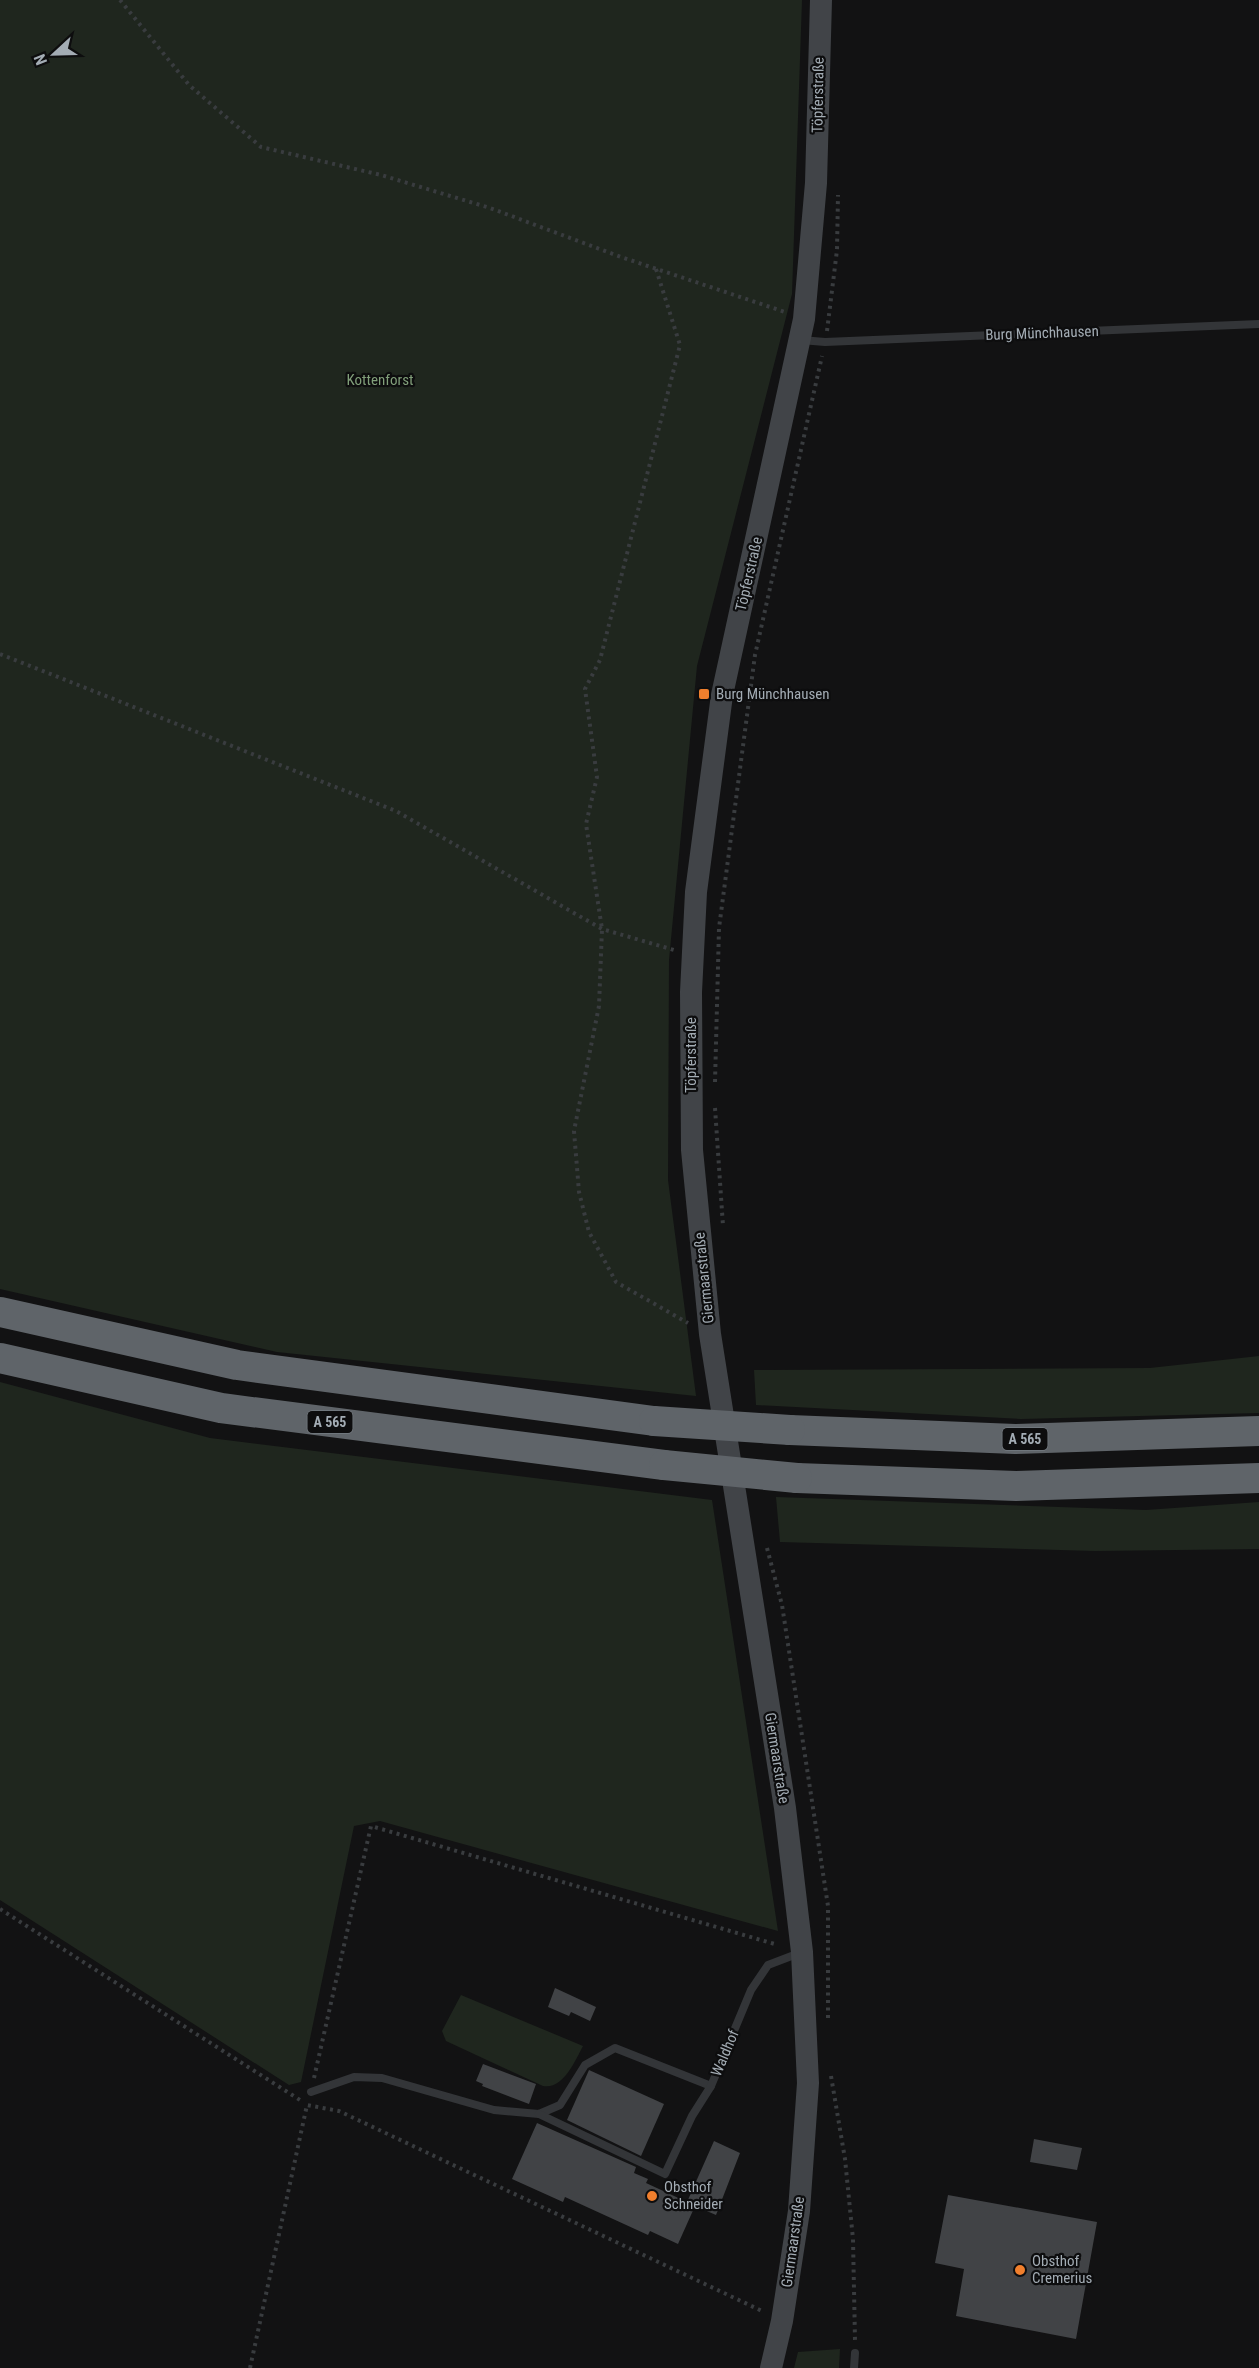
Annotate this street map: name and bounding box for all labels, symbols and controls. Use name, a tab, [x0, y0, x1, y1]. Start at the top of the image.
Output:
north arrow	[24, 24, 84, 84]
text: N	[30, 51, 51, 68]
street label: Töpferstraße	[808, 57, 828, 133]
street label: Burg Münchhausen	[985, 322, 1099, 344]
park label: Kottenforst	[347, 371, 413, 389]
street label: Töpferstraße	[732, 535, 766, 613]
place label: Burg Münchhausen	[716, 685, 830, 703]
marker: Burg Münchhausen	[697, 687, 711, 701]
street label: Töpferstraße	[682, 1017, 700, 1093]
street label: Giermaarstraße	[690, 1231, 718, 1325]
road number: A 565	[308, 1411, 352, 1433]
road number: A 565	[1002, 1428, 1048, 1450]
street label: Giermaarstraße	[761, 1711, 793, 1805]
street label: Waldhof	[707, 2027, 743, 2079]
place label: Obsthof Schneider	[664, 2178, 723, 2213]
marker: Obsthof Schneider	[645, 2189, 659, 2203]
street label: Giermaarstraße	[778, 2195, 808, 2289]
place label: Obsthof Cremerius	[1032, 2252, 1093, 2287]
marker: Obsthof Cremerius	[1013, 2263, 1027, 2277]

